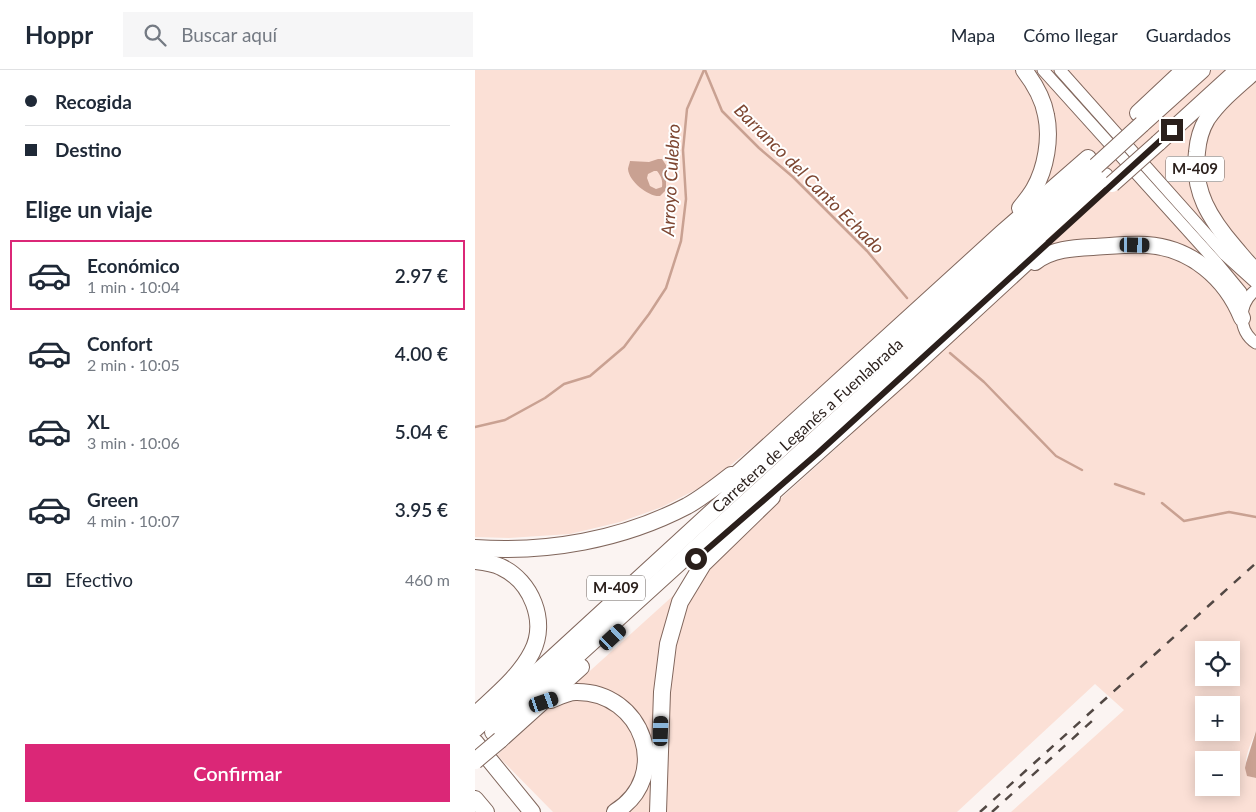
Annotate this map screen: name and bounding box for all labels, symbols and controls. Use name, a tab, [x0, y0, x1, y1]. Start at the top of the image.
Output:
search box	[123, 12, 473, 57]
text: Hoppr	[25, 20, 93, 49]
icon: search	[141, 21, 169, 49]
text: Buscar aquí	[181, 23, 277, 46]
text: Mapa	[951, 24, 995, 46]
text: Cómo llegar	[1023, 24, 1118, 46]
text: Guardados	[1146, 24, 1231, 46]
text: Recogida	[55, 90, 132, 113]
water label: Barranco del Canto Echado	[730, 99, 889, 258]
route end	[1161, 119, 1183, 141]
water label: Arroyo Culebro	[656, 123, 684, 238]
text: Destino	[55, 138, 122, 161]
road number: M-409	[1166, 156, 1224, 182]
text: Elige un viaje	[25, 196, 153, 223]
car	[1119, 237, 1150, 253]
icon: car	[27, 253, 72, 298]
text: Económico	[87, 254, 180, 277]
text: 2.97 €	[395, 264, 448, 287]
text: 1 min · 10:04	[87, 277, 180, 296]
icon: car	[27, 331, 72, 376]
text: Confort	[87, 332, 152, 355]
street label: Carretera de Leganés a Fuenlabrada	[708, 334, 906, 516]
text: 4.00 €	[395, 342, 448, 365]
text: 2 min · 10:05	[87, 355, 180, 374]
icon: car	[27, 409, 72, 454]
text: XL	[87, 410, 110, 433]
text: 5.04 €	[395, 420, 448, 443]
text: 3 min · 10:06	[87, 433, 180, 452]
icon: car	[27, 487, 72, 532]
text: Green	[87, 488, 138, 511]
text: 3.95 €	[395, 498, 448, 521]
text: 4 min · 10:07	[87, 511, 180, 530]
route start	[685, 548, 707, 570]
icon: cash	[25, 566, 53, 594]
text: Efectivo	[65, 568, 133, 591]
text: 460 m	[405, 570, 450, 589]
road number: M-409	[587, 576, 645, 600]
car	[596, 621, 629, 653]
map controls	[1195, 641, 1240, 796]
button: locate	[1195, 641, 1240, 686]
car	[527, 690, 560, 714]
button: +	[1195, 696, 1240, 741]
car	[652, 716, 669, 746]
button: Confirmar	[25, 744, 450, 802]
button: −	[1195, 751, 1240, 796]

